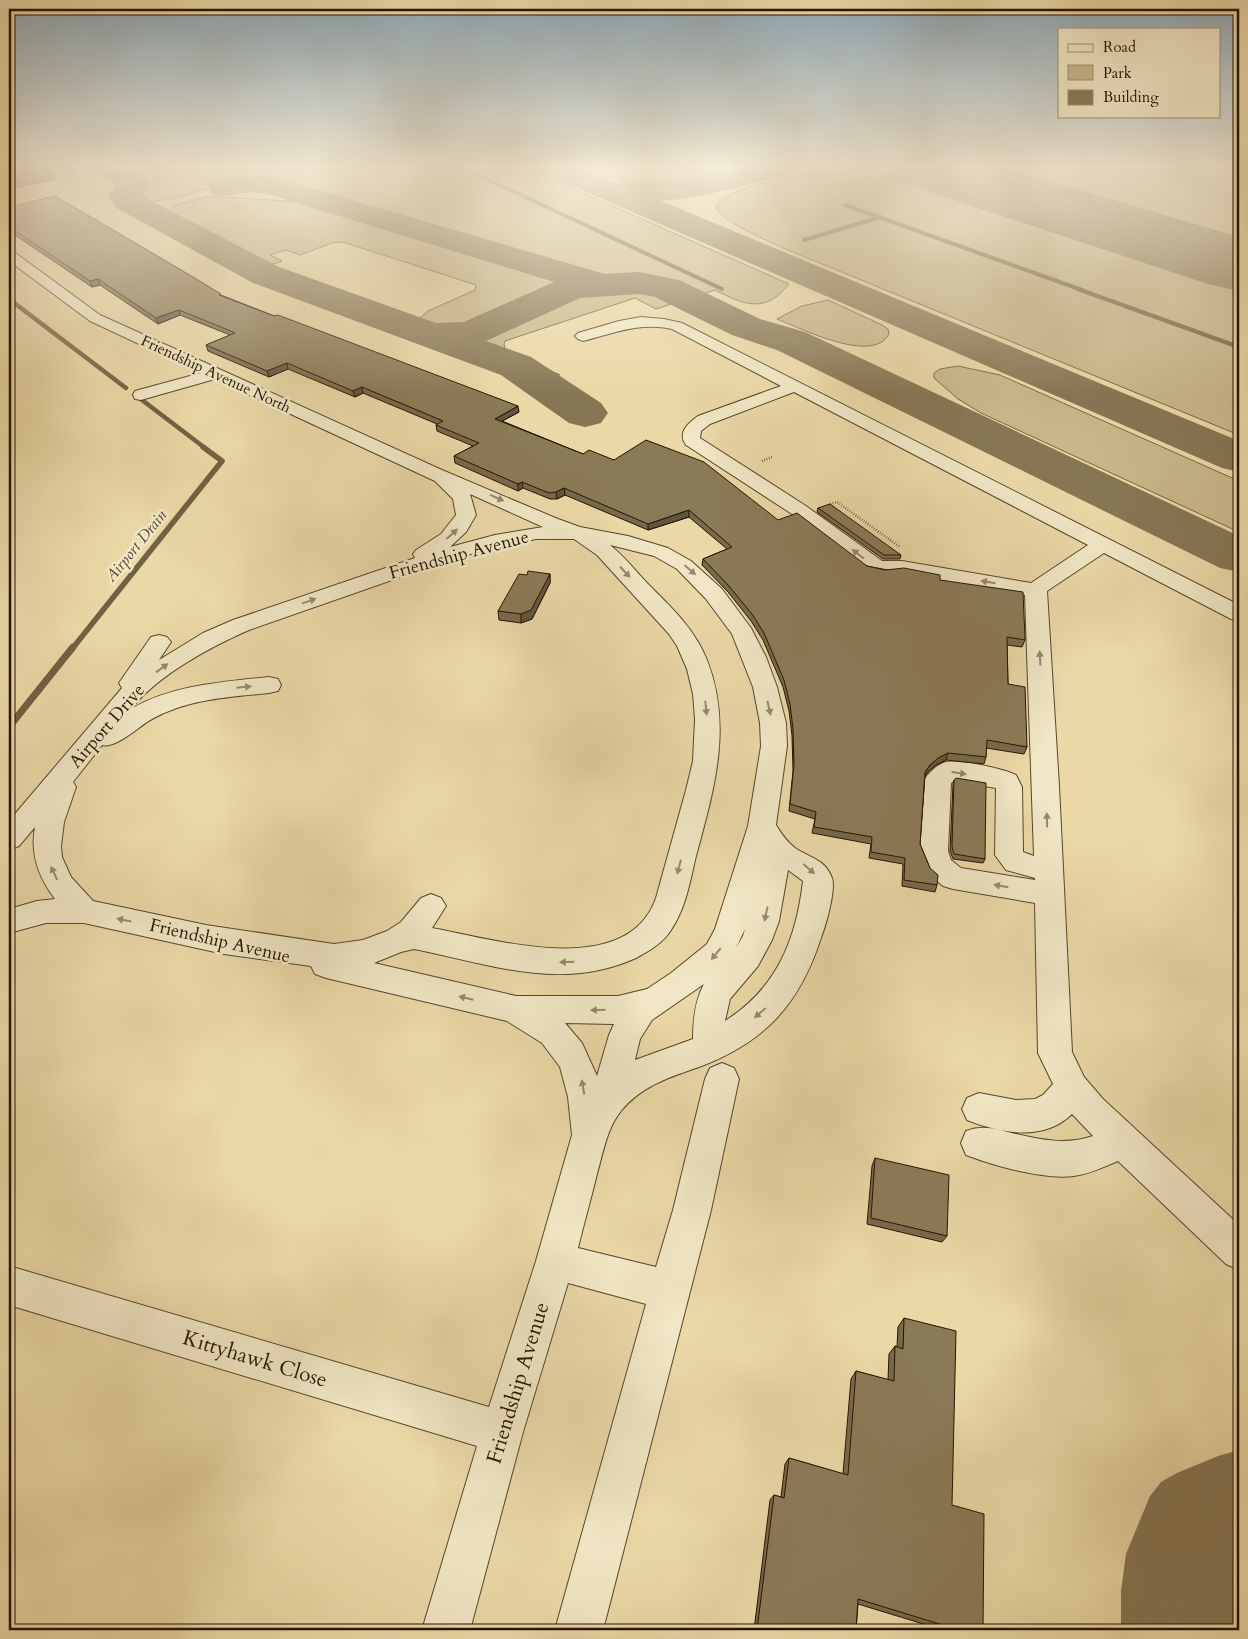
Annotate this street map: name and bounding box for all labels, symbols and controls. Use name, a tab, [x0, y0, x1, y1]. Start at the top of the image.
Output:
legend	[1058, 28, 1220, 118]
text: Road	[1103, 37, 1136, 57]
text: Park	[1103, 63, 1132, 83]
text: Building	[1103, 87, 1159, 107]
street label: Friendship Avenue North	[138, 330, 295, 418]
one-way arrow	[490, 495, 504, 503]
water label: Airport Drain	[100, 505, 172, 587]
street label: Friendship Avenue	[386, 524, 532, 586]
one-way arrow	[445, 528, 457, 540]
one-way arrow	[852, 549, 865, 560]
one-way arrow	[684, 564, 696, 575]
one-way arrow	[619, 566, 631, 578]
one-way arrow	[980, 578, 996, 586]
one-way arrow	[302, 597, 317, 604]
one-way arrow	[1035, 649, 1043, 665]
one-way arrow	[155, 663, 169, 673]
street label: Airport Drive	[63, 678, 151, 774]
one-way arrow	[236, 683, 252, 691]
one-way arrow	[703, 700, 711, 716]
one-way arrow	[765, 701, 773, 716]
one-way arrow	[952, 769, 968, 777]
one-way arrow	[1043, 812, 1051, 828]
one-way arrow	[674, 859, 682, 874]
one-way arrow	[803, 863, 815, 875]
one-way arrow	[50, 866, 58, 880]
one-way arrow	[993, 882, 1009, 890]
one-way arrow	[761, 906, 769, 922]
street label: Friendship Avenue	[147, 913, 293, 969]
one-way arrow	[117, 916, 132, 924]
one-way arrow	[711, 947, 722, 960]
one-way arrow	[559, 958, 575, 966]
one-way arrow	[459, 994, 474, 1002]
one-way arrow	[590, 1006, 606, 1014]
one-way arrow	[754, 1007, 767, 1018]
one-way arrow	[578, 1079, 586, 1095]
street label: Friendship Avenue	[480, 1299, 556, 1467]
street label: Kittyhawk Close	[179, 1323, 331, 1395]

